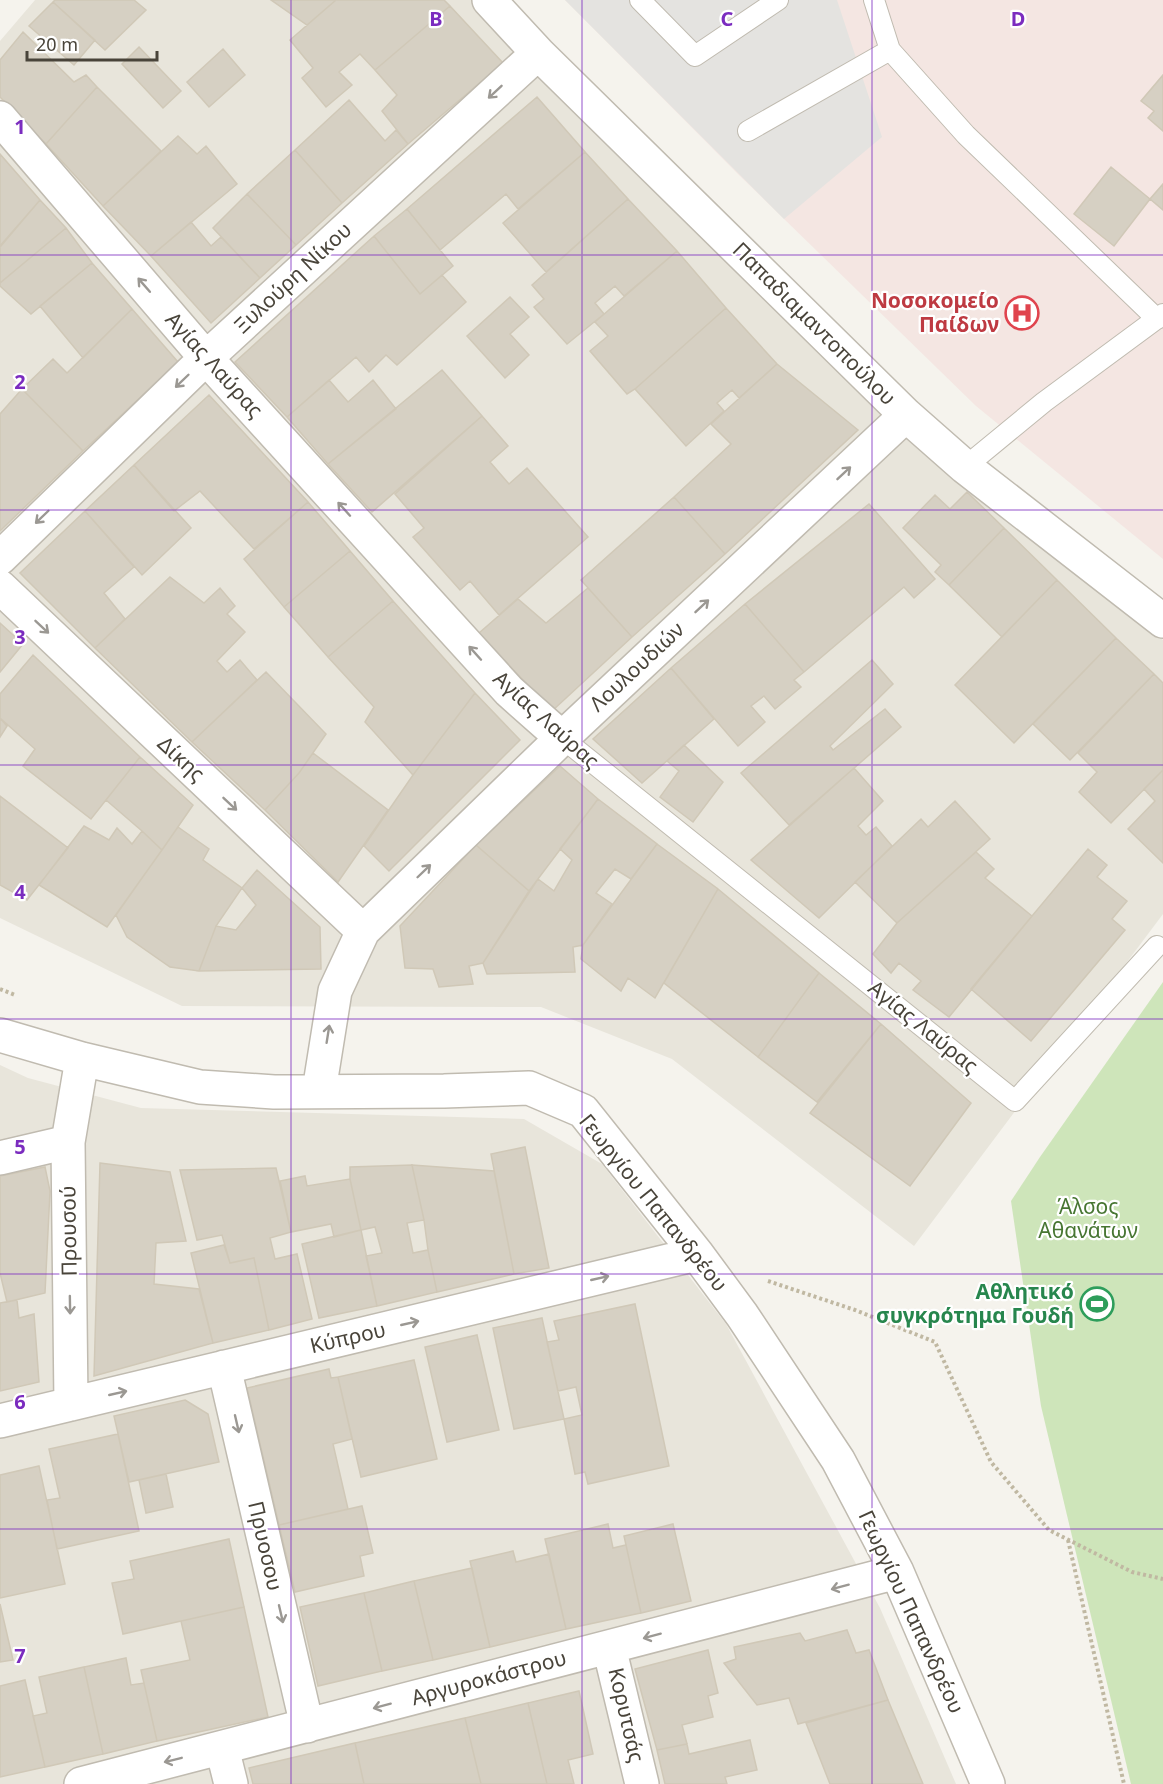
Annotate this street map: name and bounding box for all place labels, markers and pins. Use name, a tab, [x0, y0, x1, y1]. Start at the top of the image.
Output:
place label: Νοσοκομείο Παίδων	[871, 286, 999, 338]
hospital icon: Νοσοκομείο Παίδων	[1004, 295, 1040, 331]
place label: Αθλητικό συγκρότημα Γουδή	[876, 1277, 1074, 1329]
sports icon: Αθλητικό συγκρότημα Γουδή	[1079, 1286, 1115, 1322]

